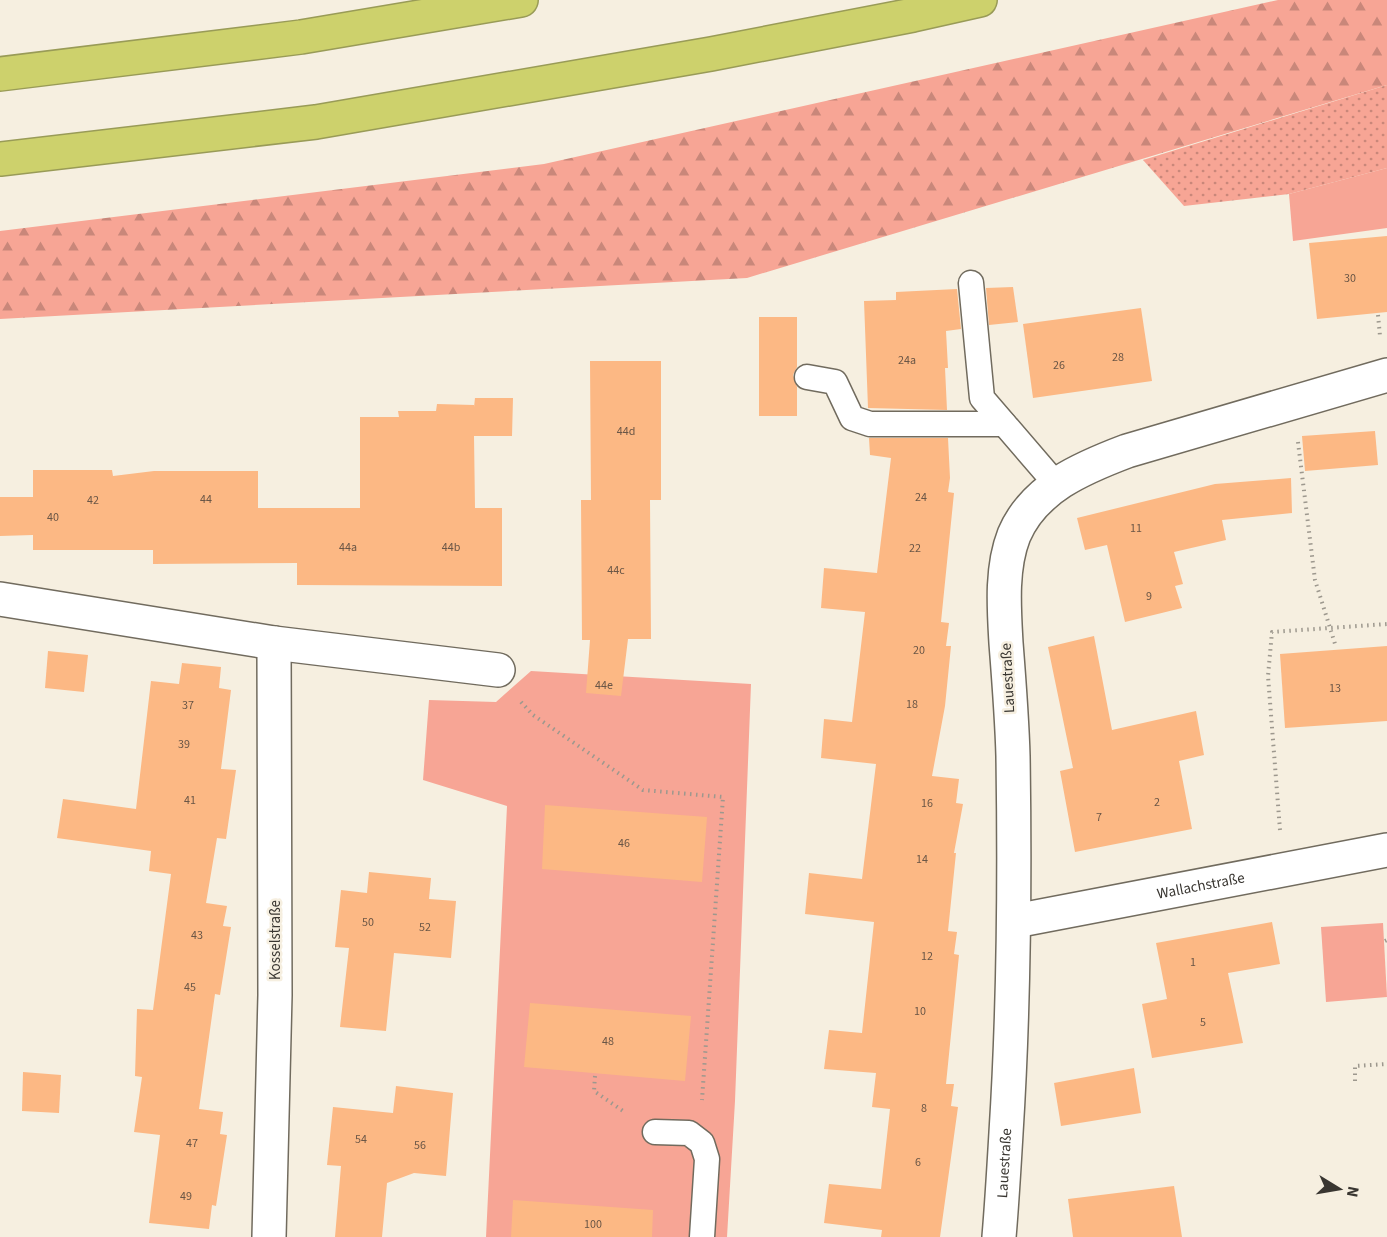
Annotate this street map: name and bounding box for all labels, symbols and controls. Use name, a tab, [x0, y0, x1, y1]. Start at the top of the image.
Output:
house number: 30	[1344, 270, 1356, 287]
house number: 28	[1112, 349, 1124, 366]
house number: 24a	[898, 352, 916, 369]
house number: 26	[1053, 357, 1065, 374]
house number: 44d	[617, 423, 635, 440]
house number: 24	[915, 489, 927, 506]
house number: 44	[200, 491, 212, 508]
house number: 42	[87, 492, 99, 509]
house number: 40	[47, 509, 59, 526]
house number: 11	[1130, 520, 1142, 537]
house number: 44a	[339, 539, 357, 556]
house number: 44b	[442, 539, 461, 556]
house number: 22	[909, 540, 921, 557]
house number: 44c	[607, 562, 625, 579]
house number: 9	[1146, 588, 1152, 605]
house number: 20	[913, 642, 925, 659]
street label: Lauestraße	[996, 642, 1020, 714]
house number: 44e	[595, 677, 613, 694]
house number: 13	[1329, 680, 1341, 697]
house number: 18	[906, 696, 918, 713]
house number: 37	[182, 697, 194, 714]
house number: 39	[178, 736, 190, 753]
house number: 41	[184, 792, 196, 809]
house number: 2	[1154, 794, 1160, 811]
house number: 16	[921, 795, 933, 812]
house number: 7	[1096, 809, 1102, 826]
house number: 46	[618, 835, 630, 852]
house number: 14	[916, 851, 928, 868]
street label: Wallachstraße	[1155, 867, 1246, 904]
street label: Kosselstraße	[265, 900, 286, 980]
house number: 50	[362, 914, 374, 931]
house number: 52	[419, 919, 431, 936]
house number: 43	[191, 927, 203, 944]
house number: 12	[921, 948, 933, 965]
house number: 1	[1190, 954, 1196, 971]
house number: 45	[184, 979, 196, 996]
house number: 10	[914, 1003, 926, 1020]
house number: 5	[1200, 1014, 1206, 1031]
house number: 48	[602, 1033, 614, 1050]
house number: 8	[921, 1100, 927, 1117]
street label: Lauestraße	[992, 1128, 1017, 1199]
house number: 54	[355, 1131, 367, 1148]
house number: 47	[186, 1135, 198, 1152]
house number: 56	[414, 1137, 426, 1154]
house number: 6	[915, 1154, 921, 1171]
north arrow	[1309, 1159, 1369, 1219]
text: N	[1341, 1184, 1365, 1199]
house number: 49	[180, 1188, 192, 1205]
house number: 100	[584, 1216, 602, 1233]

